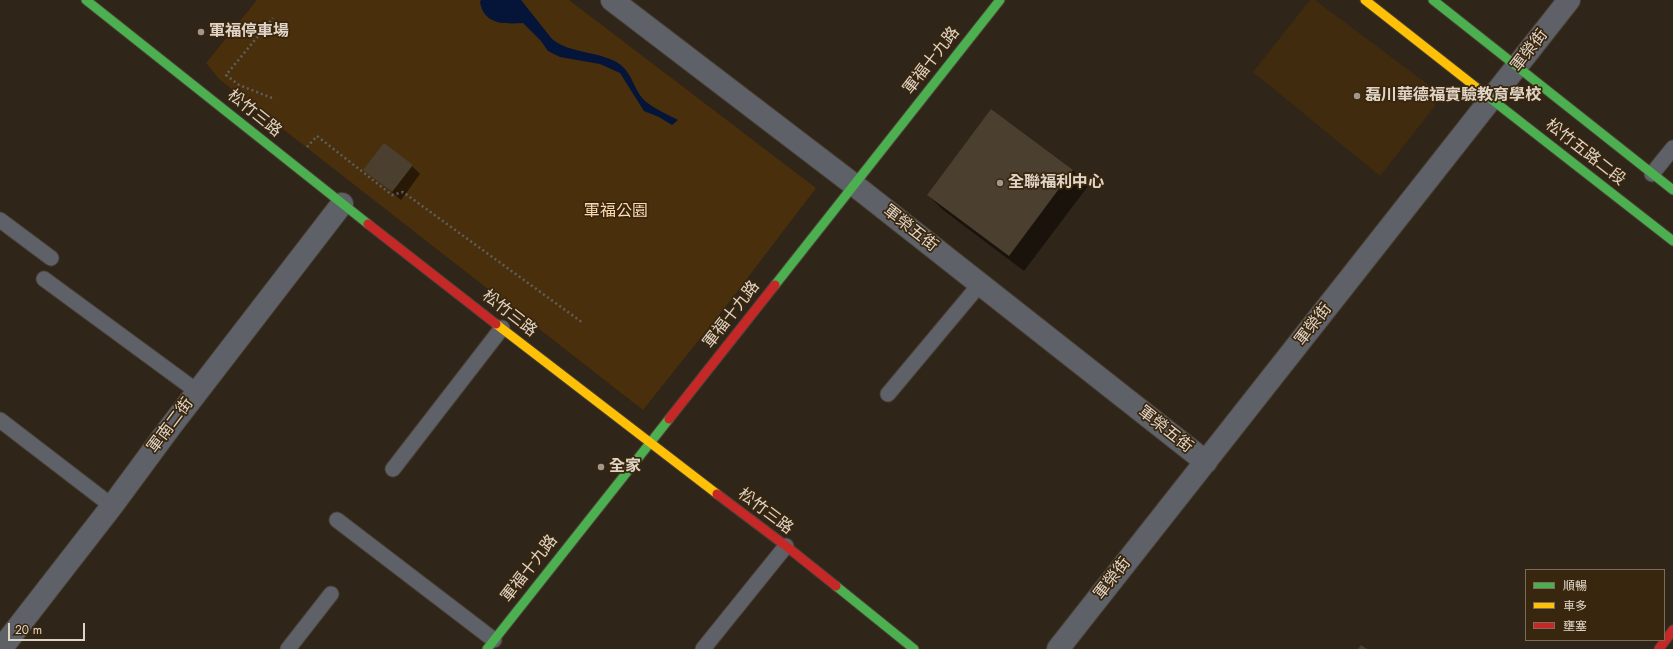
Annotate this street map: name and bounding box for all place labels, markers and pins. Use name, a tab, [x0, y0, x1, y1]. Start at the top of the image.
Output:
place label: 軍福停車場	[209, 22, 289, 42]
marker: 軍福停車場	[196, 27, 206, 37]
place label: 磊川華德福實驗教育學校	[1365, 86, 1541, 106]
marker: 磊川華德福實驗教育學校	[1352, 91, 1362, 101]
place label: 全聯福利中心	[1008, 173, 1104, 193]
marker: 全聯福利中心	[995, 178, 1005, 188]
place label: 全家	[609, 457, 641, 477]
marker: 全家	[596, 462, 606, 472]

